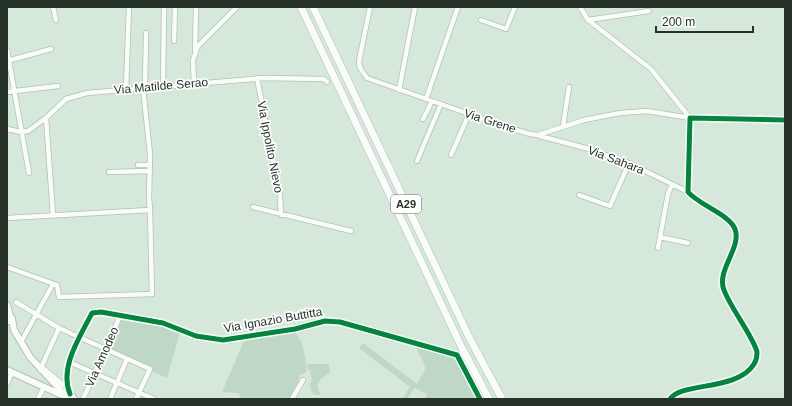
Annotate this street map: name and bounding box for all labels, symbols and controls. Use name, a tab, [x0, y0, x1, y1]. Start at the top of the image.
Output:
scale bar	[656, 8, 753, 34]
text: 200 m	[662, 15, 695, 29]
street label: Via Matilde Serao	[113, 75, 209, 97]
street label: Via Ippolito Nievo	[254, 100, 286, 194]
street label: Via Grene	[462, 106, 518, 136]
street label: Via Sahara	[586, 143, 646, 177]
road number: A29	[391, 195, 421, 213]
street label: Via Ignazio Buttitta	[223, 304, 324, 336]
street label: Via Amodeo	[82, 324, 122, 389]

